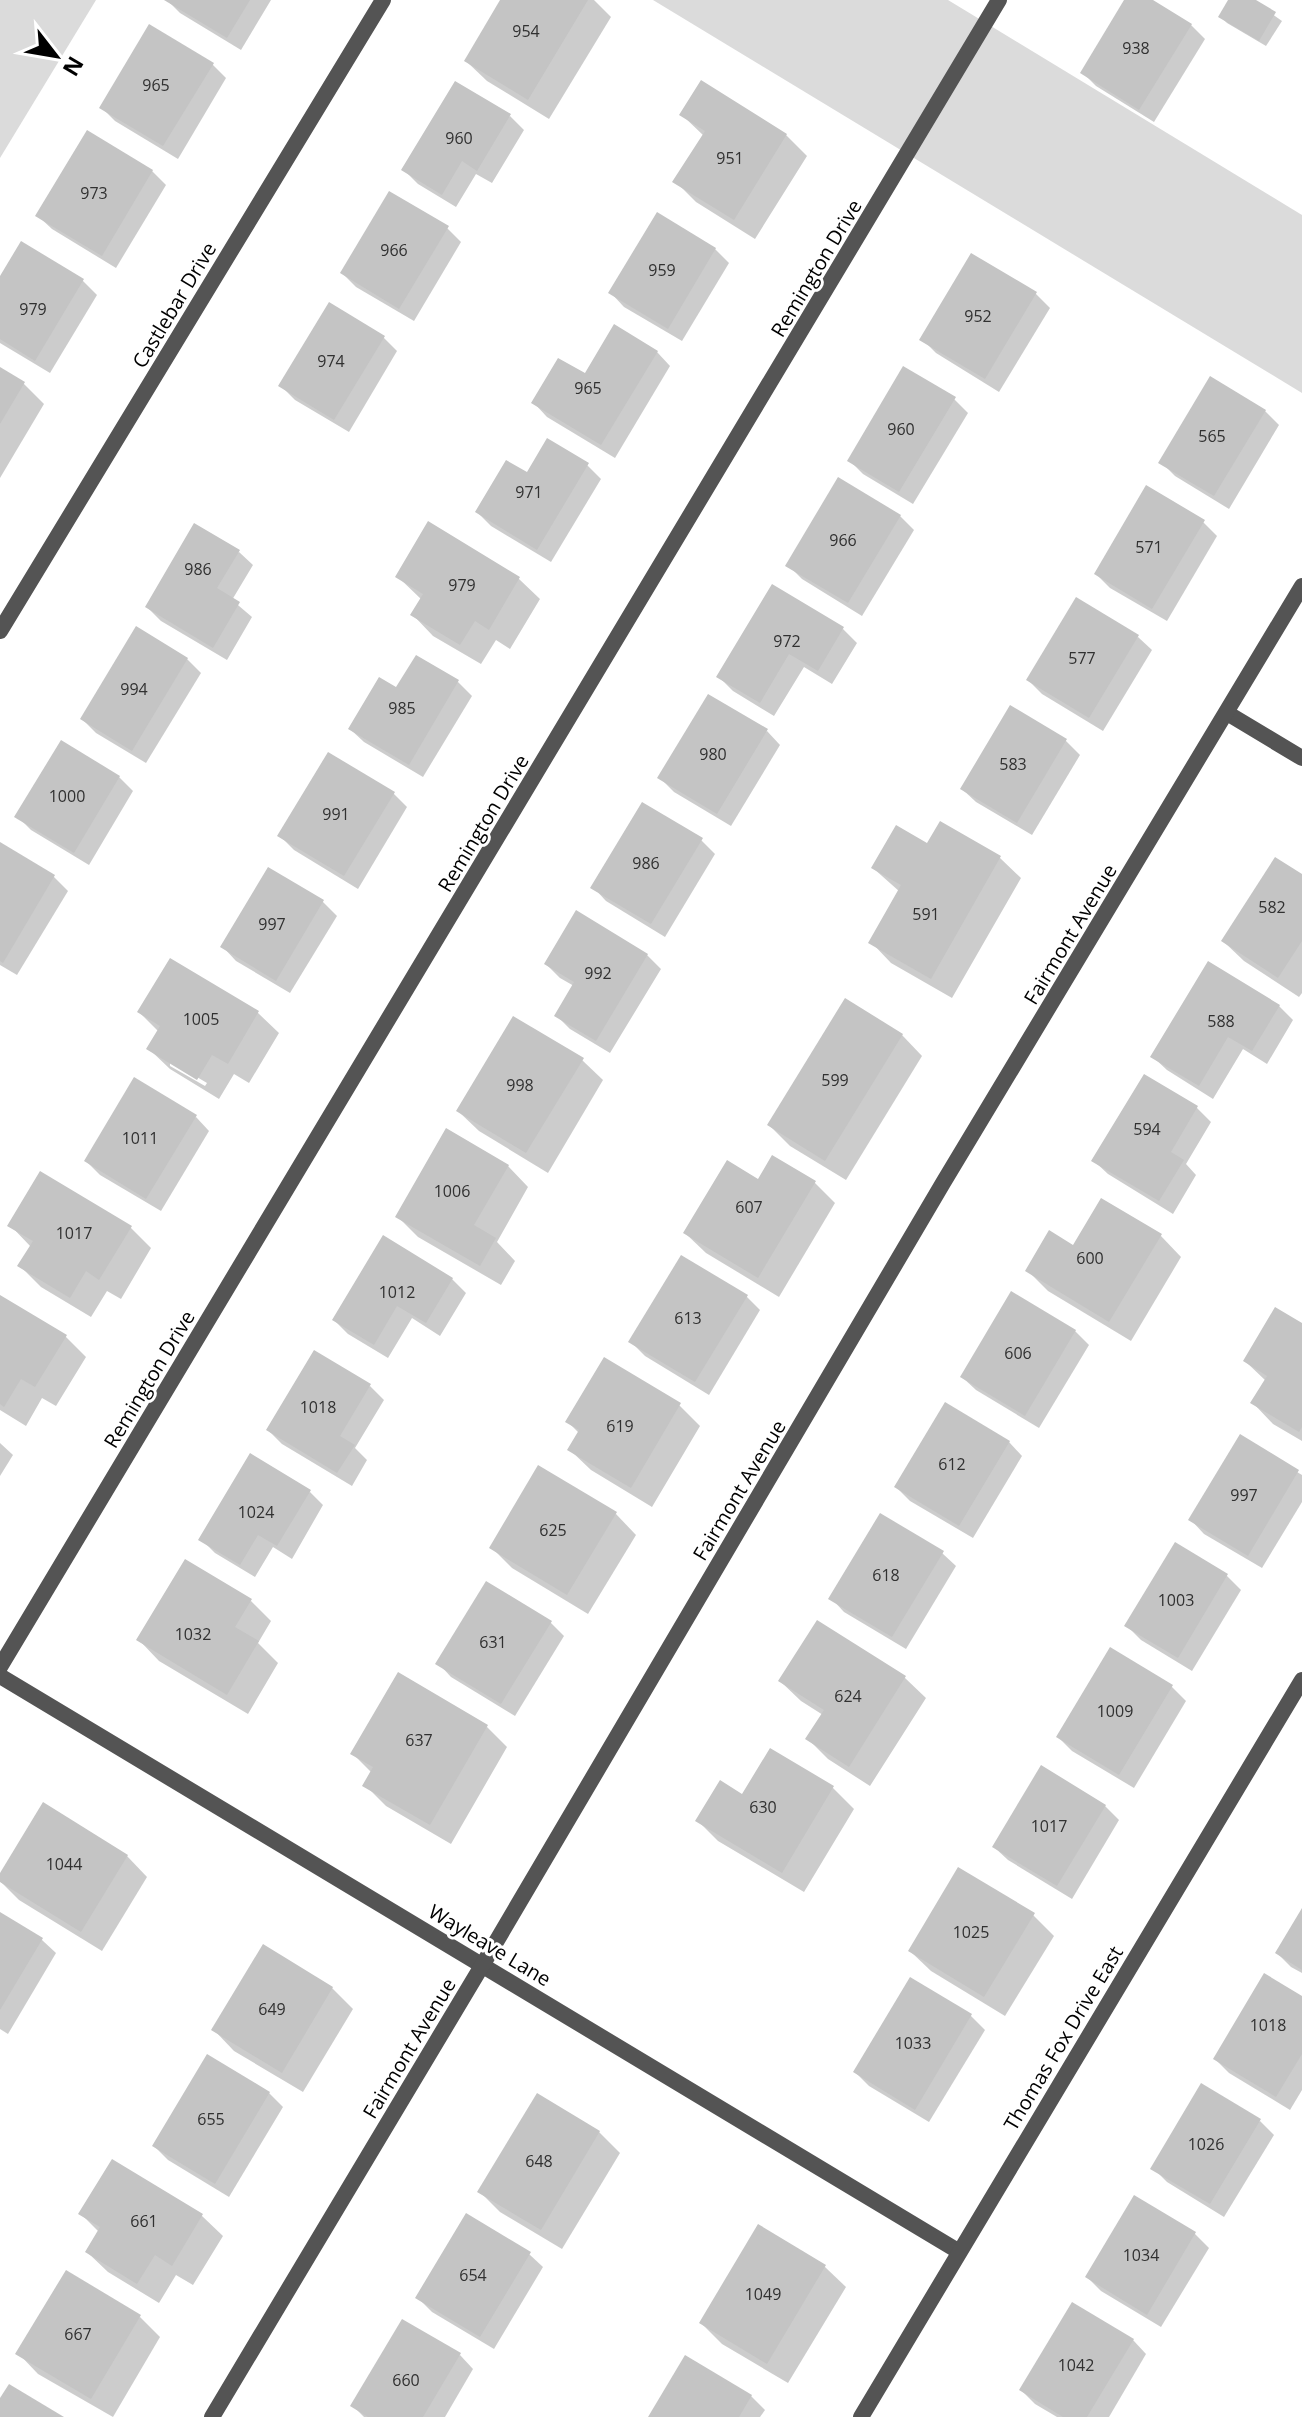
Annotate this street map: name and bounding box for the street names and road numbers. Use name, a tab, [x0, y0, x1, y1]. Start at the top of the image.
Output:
street label: Remington Drive	[764, 194, 868, 342]
street label: Castlebar Drive	[126, 237, 222, 373]
street label: Remington Drive	[431, 749, 535, 897]
street label: Fairmont Avenue	[1017, 859, 1123, 1009]
street label: Remington Drive	[97, 1305, 201, 1453]
street label: Fairmont Avenue	[686, 1415, 792, 1565]
street label: Wayleave Lane	[424, 1898, 556, 1992]
street label: Thomas Fox Drive East	[997, 1941, 1129, 2135]
street label: Fairmont Avenue	[356, 1973, 462, 2123]

